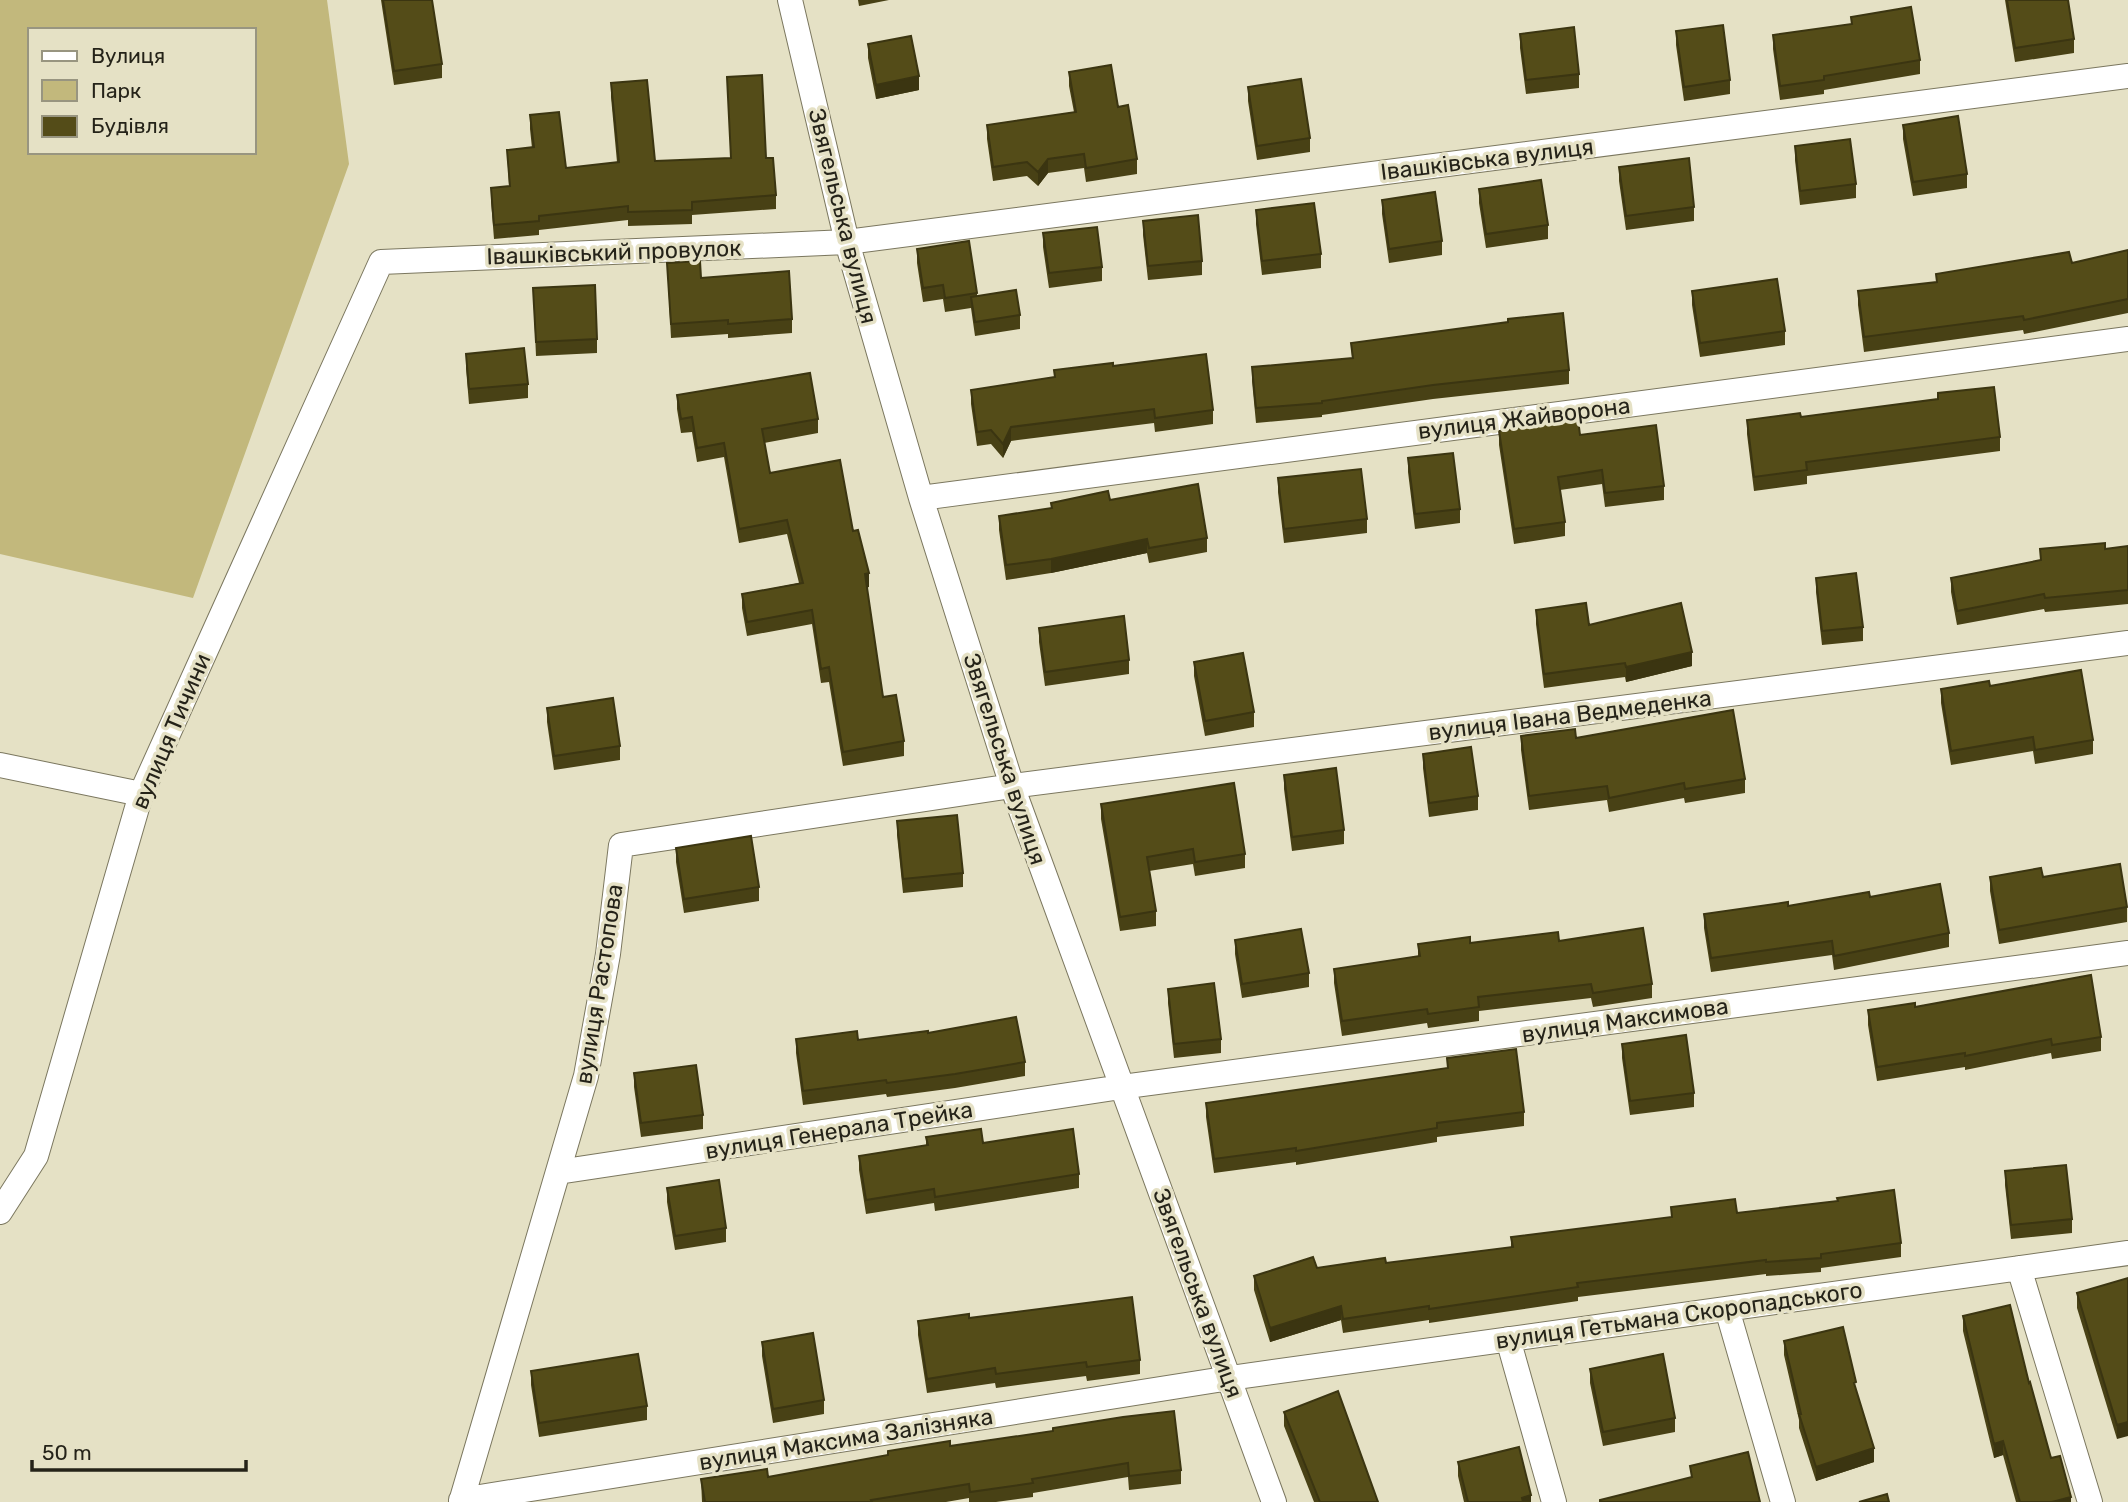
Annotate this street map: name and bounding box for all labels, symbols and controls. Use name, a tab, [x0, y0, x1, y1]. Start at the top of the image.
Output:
legend	[28, 28, 256, 154]
text: Вулиця	[91, 43, 165, 68]
text: Парк	[91, 78, 141, 103]
street label: Звягельська вулиця	[803, 106, 883, 326]
text: Будівля	[91, 113, 169, 138]
street label: Івашківська вулиця	[1379, 132, 1595, 186]
street label: Івашківський провулок	[486, 234, 742, 270]
street label: вулиця Жайворона	[1416, 391, 1632, 445]
street label: вулиця Тичини	[126, 649, 216, 813]
street label: Звягельська вулиця	[958, 650, 1052, 868]
street label: вулиця Івана Ведмеденка	[1427, 684, 1713, 746]
street label: вулиця Растопова	[569, 882, 629, 1086]
street label: вулиця Максимова	[1520, 992, 1730, 1048]
street label: вулиця Генерала Трейка	[703, 1095, 975, 1165]
street label: Звягельська вулиця	[1147, 1184, 1249, 1402]
street label: вулиця Гетьмана Скоропадського	[1494, 1275, 1864, 1355]
street label: вулиця Максима Залізняка	[697, 1402, 995, 1476]
scale bar	[32, 1428, 245, 1472]
text: 50 m	[42, 1440, 92, 1465]

